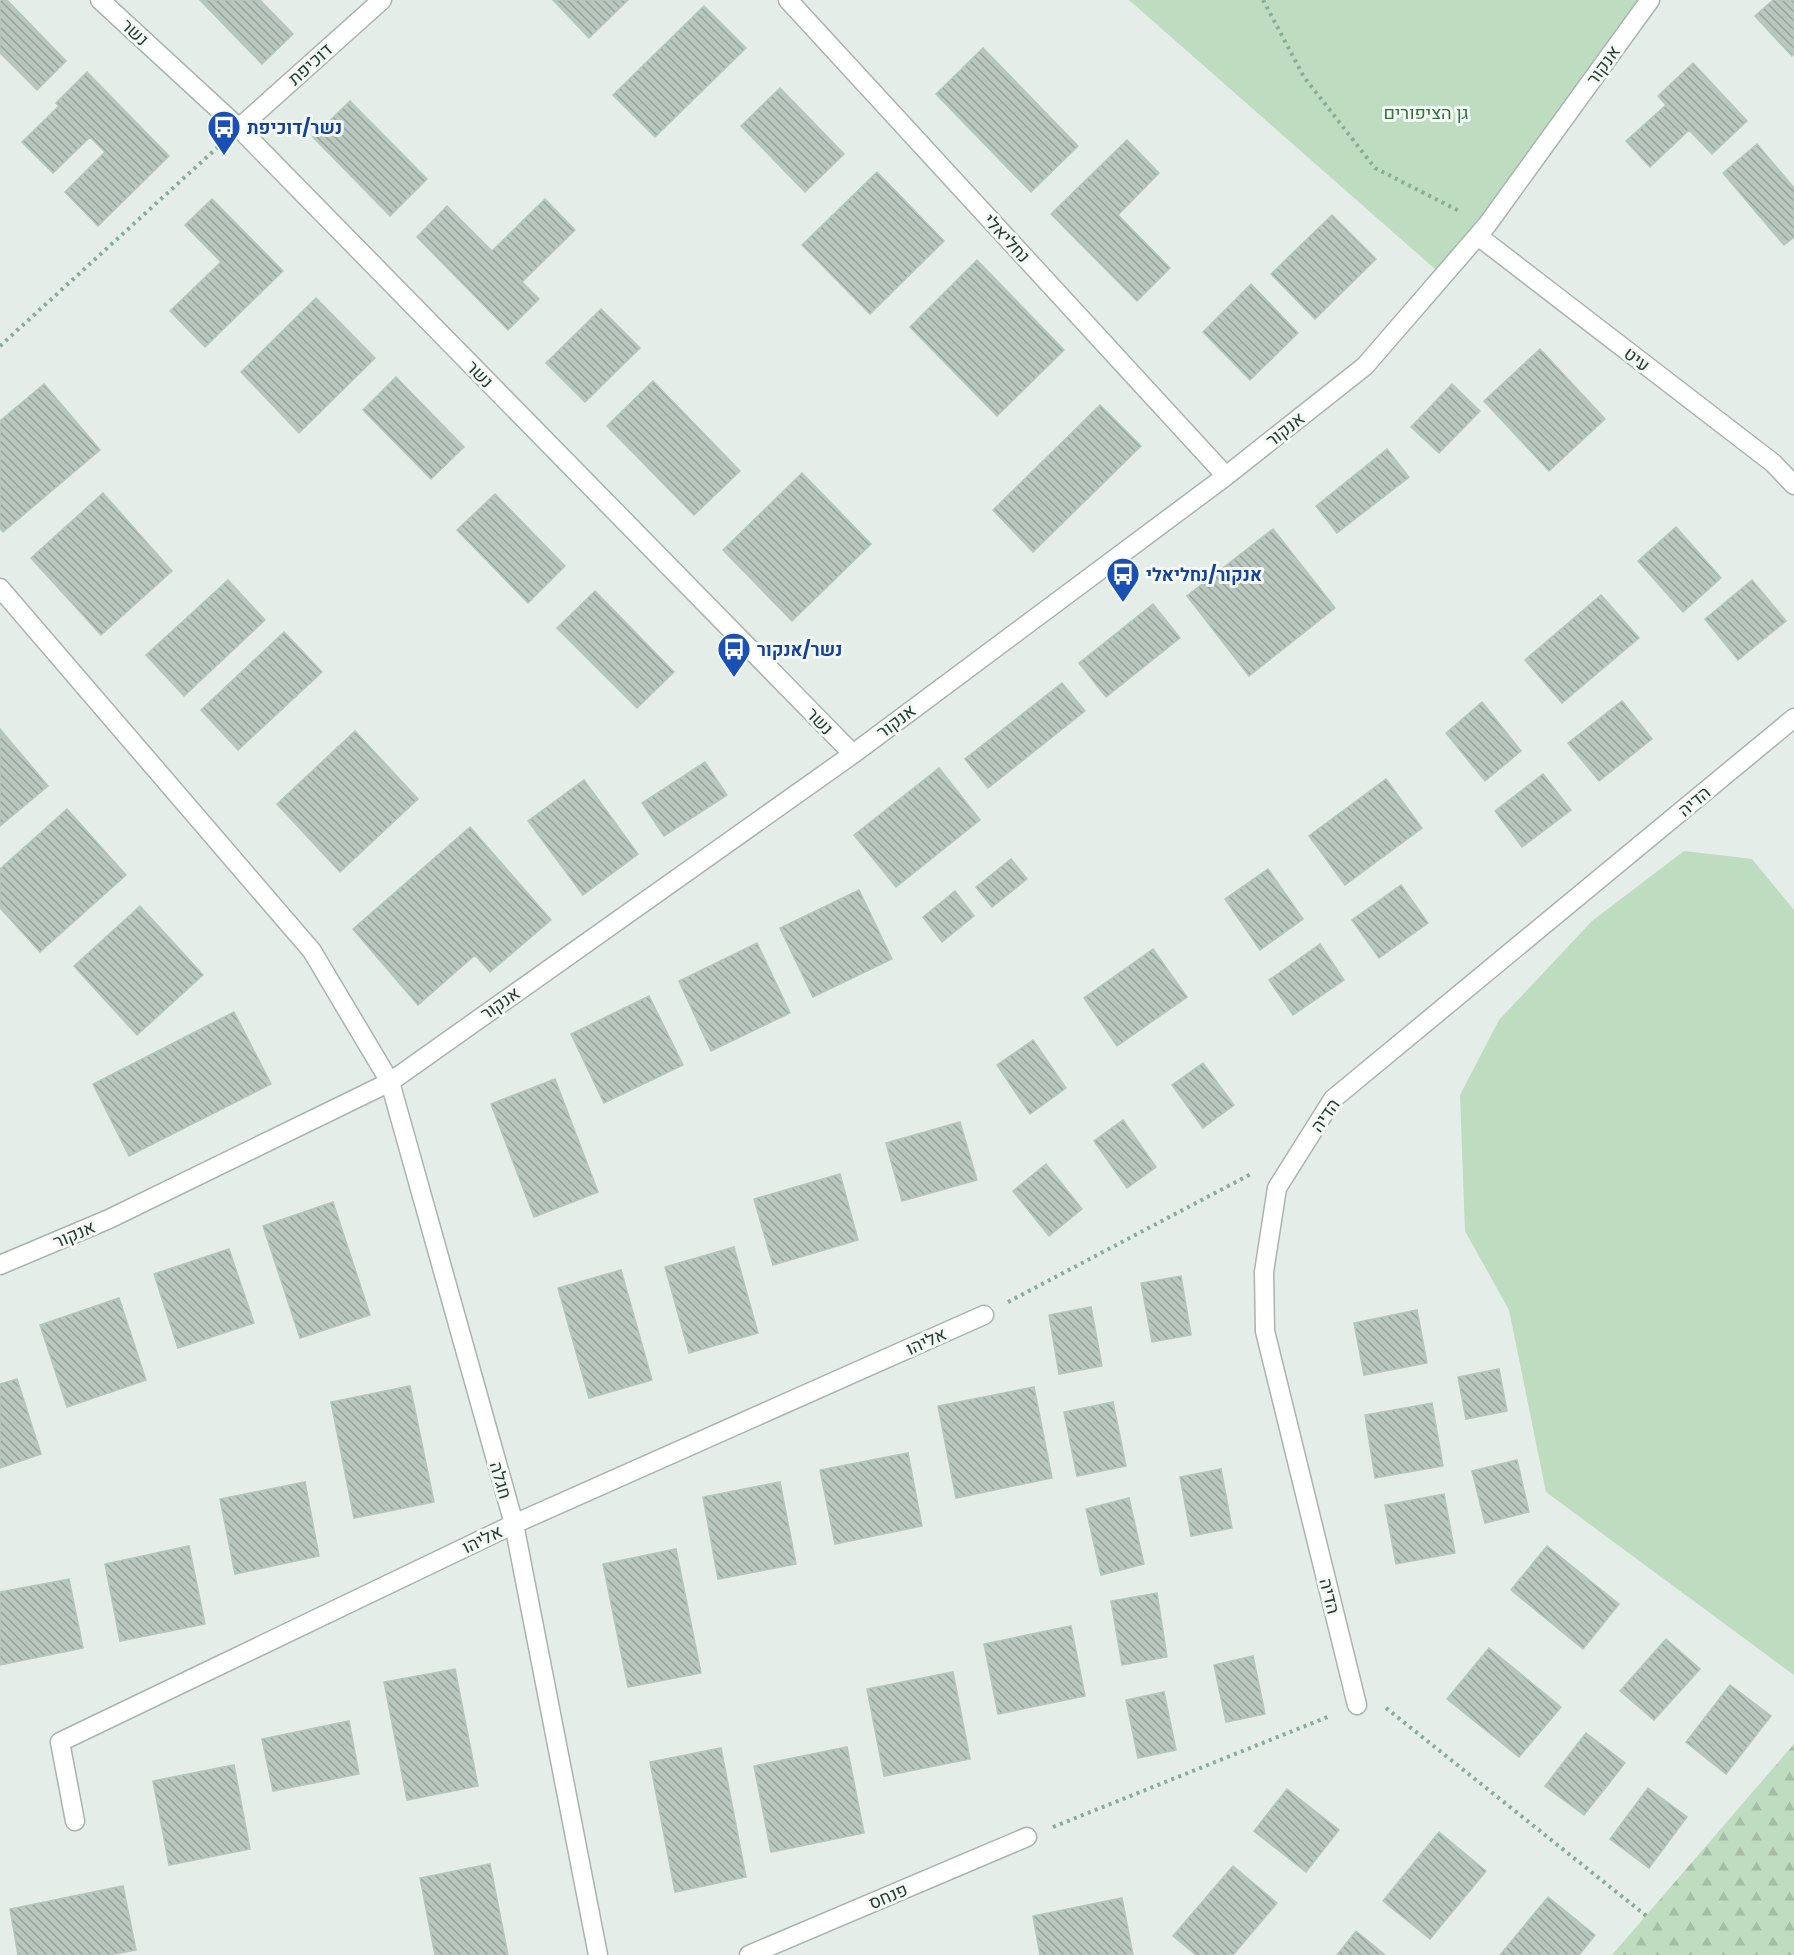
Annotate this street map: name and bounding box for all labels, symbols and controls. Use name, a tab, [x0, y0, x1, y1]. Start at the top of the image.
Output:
street label: נשר	[116, 13, 154, 51]
street label: דוכיפת	[282, 37, 338, 91]
street label: אנקור	[1580, 40, 1626, 90]
park label: גן הציפורים	[1383, 100, 1469, 125]
bus stop icon: נשר/דוכיפת	[206, 109, 242, 156]
place label: נשר/דוכיפת	[247, 115, 342, 140]
street label: נחליאלי	[978, 208, 1036, 268]
street label: עיט	[1619, 341, 1655, 377]
street label: נשר	[461, 355, 499, 393]
street label: אנקור	[1260, 406, 1310, 452]
bus stop icon: אנקור/נחליאלי	[1105, 556, 1141, 603]
place label: אנקור/נחליאלי	[1146, 562, 1262, 587]
bus stop icon: נשר/אנקור	[716, 631, 752, 678]
place label: נשר/אנקור	[757, 637, 842, 662]
street label: אנקור	[871, 698, 921, 744]
street label: נשר	[801, 702, 839, 740]
street label: הדיה	[1672, 780, 1716, 822]
street label: אנקור	[475, 980, 525, 1026]
street label: הדיה	[1304, 1093, 1346, 1137]
street label: אנקור	[49, 1214, 99, 1254]
street label: אליהו	[902, 1321, 950, 1361]
street label: חגלה	[484, 1458, 518, 1502]
street label: אליהו	[458, 1519, 506, 1559]
street label: הדיה	[1314, 1576, 1346, 1616]
street label: פנחס	[865, 1877, 911, 1915]

